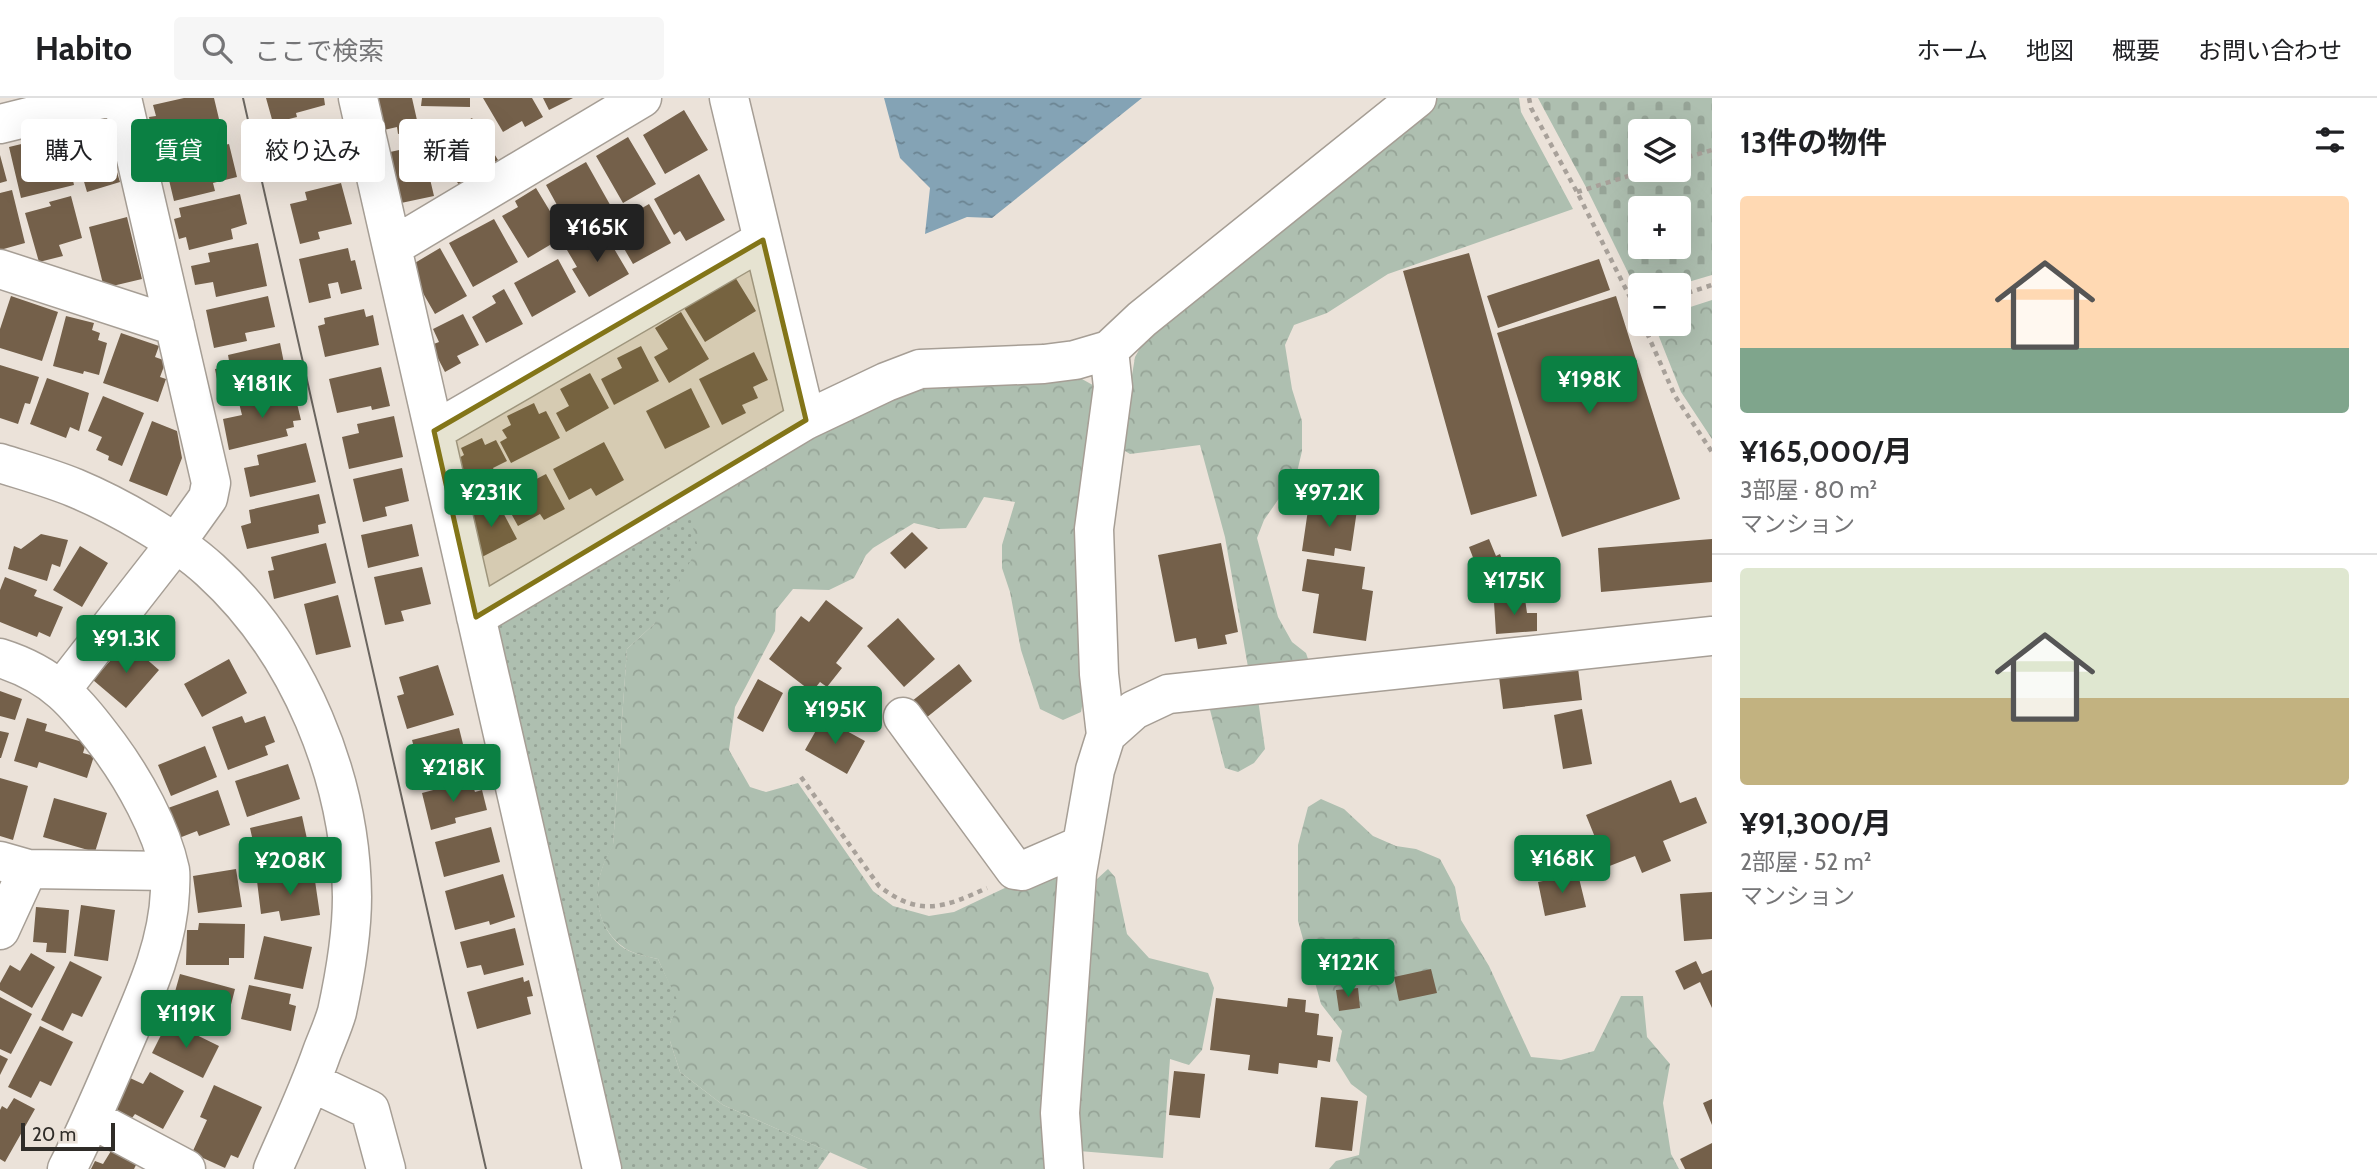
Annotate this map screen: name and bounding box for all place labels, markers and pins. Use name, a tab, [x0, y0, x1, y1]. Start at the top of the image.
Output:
pin: ¥165K	[548, 204, 646, 264]
pin: ¥198K	[1540, 356, 1638, 416]
pin: ¥181K	[213, 360, 311, 420]
pin: ¥231K	[442, 470, 540, 529]
pin: ¥97.2K	[1272, 470, 1386, 529]
pin: ¥175K	[1465, 558, 1563, 617]
pin: ¥91.3K	[69, 616, 183, 675]
pin: ¥195K	[786, 686, 884, 746]
pin: ¥218K	[404, 744, 502, 804]
pin: ¥168K	[1513, 836, 1611, 895]
pin: ¥208K	[241, 838, 339, 897]
pin: ¥122K	[1299, 940, 1397, 999]
pin: ¥119K	[137, 990, 235, 1050]

